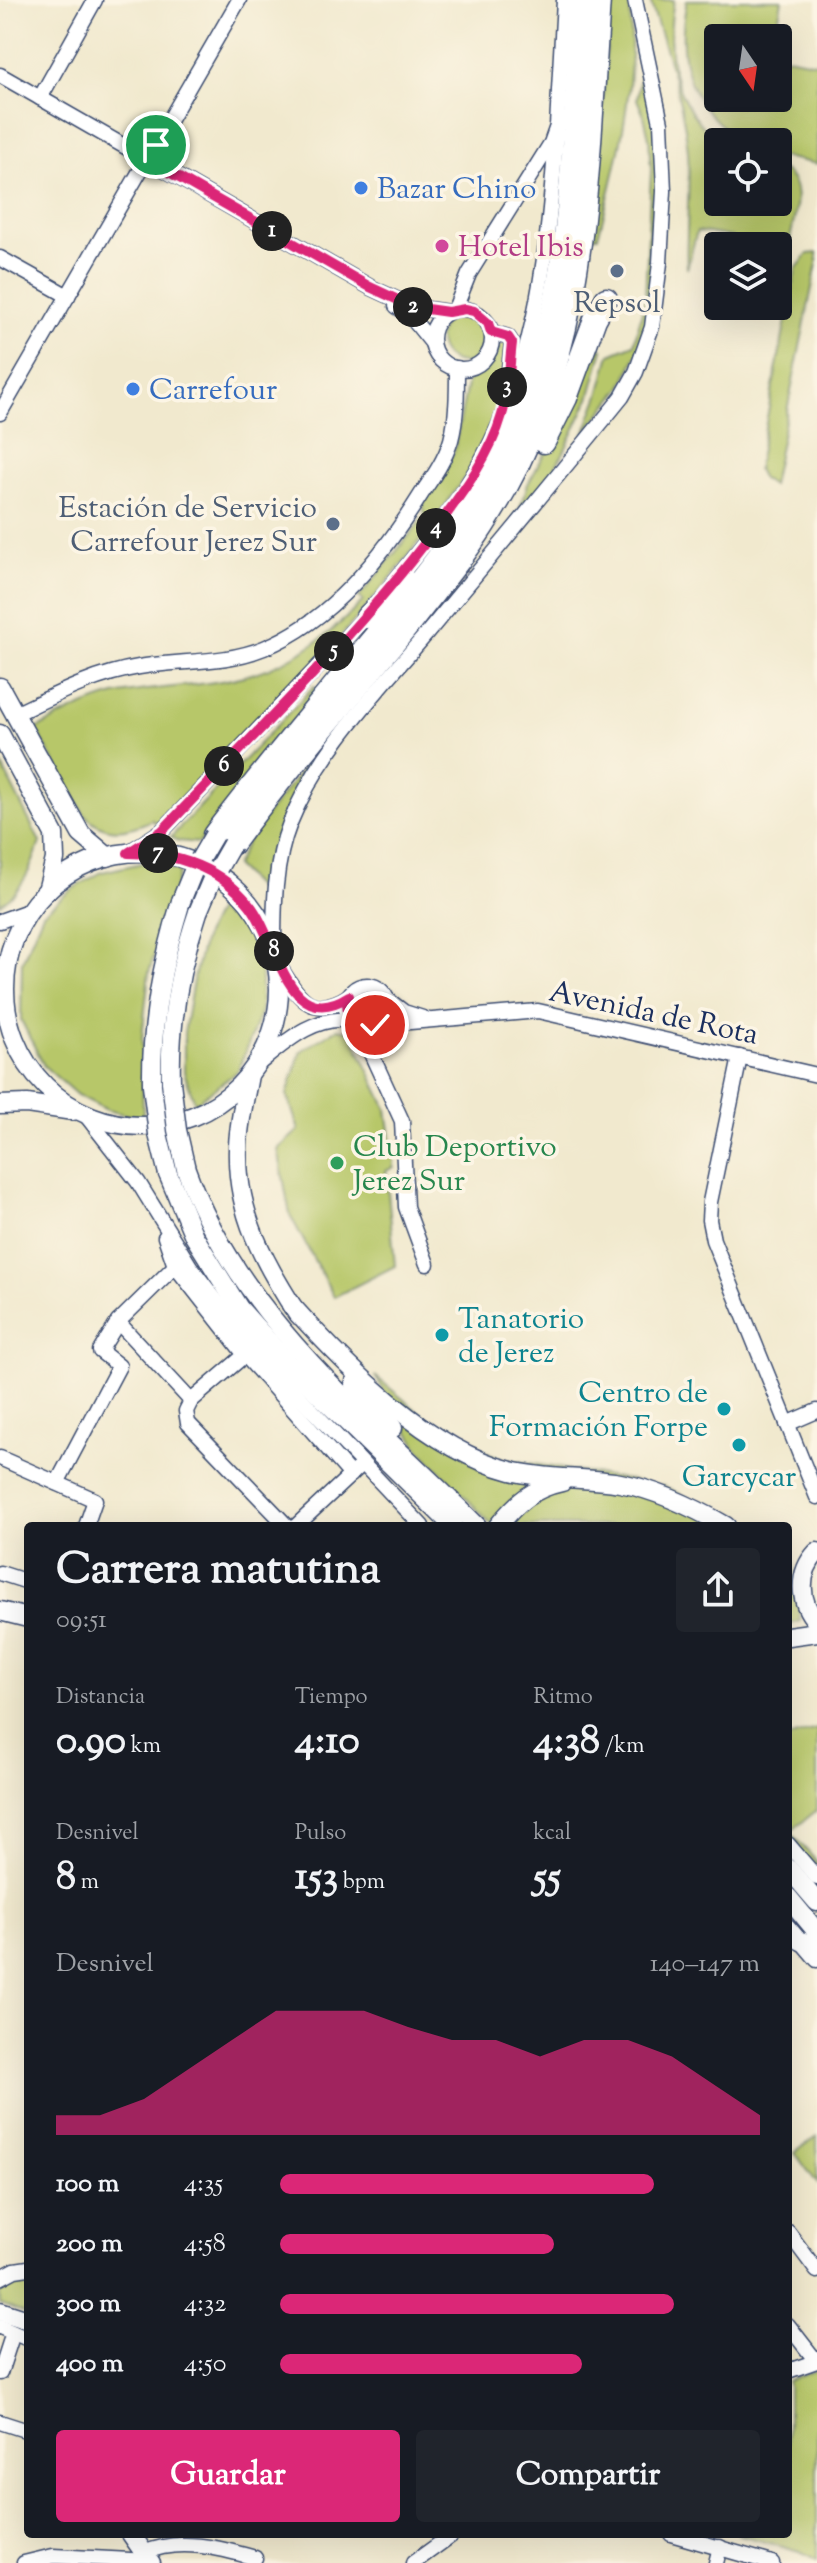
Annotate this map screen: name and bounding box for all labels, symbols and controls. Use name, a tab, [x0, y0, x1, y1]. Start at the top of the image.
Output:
north arrow	[704, 24, 792, 112]
map controls	[704, 24, 792, 320]
pin	[122, 111, 190, 179]
icon: arrive	[134, 123, 178, 167]
button: locate	[704, 128, 792, 216]
place label: Bazar Chino	[377, 169, 536, 212]
marker: Bazar Chino	[352, 179, 370, 197]
pin: 1	[252, 211, 292, 251]
text: 1	[268, 215, 276, 247]
place label: Hotel Ibis	[458, 227, 584, 270]
button: layers	[704, 232, 792, 320]
marker: Hotel Ibis	[433, 237, 451, 255]
marker: Repsol	[608, 262, 626, 280]
place label: Repsol	[573, 283, 661, 326]
pin: 2	[393, 287, 433, 327]
text: 2	[408, 291, 418, 323]
pin: 3	[487, 367, 527, 407]
place label: Carrefour	[149, 370, 277, 413]
text: 3	[503, 371, 511, 403]
marker: Carrefour	[124, 380, 142, 398]
place label: Estación de Servicio Carrefour Jerez Sur	[58, 488, 317, 565]
pin: 4	[416, 508, 456, 548]
text: 4	[430, 512, 442, 544]
marker: Estación de Servicio Carrefour Jerez Sur	[324, 515, 342, 533]
pin: 5	[314, 631, 354, 671]
text: 5	[330, 635, 338, 667]
pin: 6	[204, 746, 244, 786]
text: 6	[219, 750, 229, 782]
pin: 7	[138, 833, 178, 873]
text: 7	[152, 837, 164, 869]
pin: 8	[254, 931, 294, 971]
text: 8	[268, 935, 280, 967]
street label: Avenida de Rota	[545, 971, 762, 1058]
pin	[341, 991, 409, 1059]
icon: check	[353, 1003, 397, 1047]
place label: Club Deportivo Jerez Sur	[351, 1127, 557, 1204]
marker: Club Deportivo Jerez Sur	[328, 1154, 346, 1172]
place label: Tanatorio de Jerez	[458, 1299, 584, 1376]
marker: Tanatorio de Jerez	[433, 1326, 451, 1344]
place label: Centro de Formación Forpe	[489, 1373, 708, 1450]
marker: Centro de Formación Forpe	[715, 1400, 733, 1418]
marker: Garcycar	[730, 1436, 748, 1454]
place label: Garcycar	[682, 1457, 796, 1500]
text: Carrera matutina	[56, 1540, 381, 1603]
button: share	[676, 1548, 760, 1632]
text: 09:51	[56, 1602, 107, 1639]
text: Distancia	[56, 1682, 145, 1714]
text: Tiempo	[295, 1682, 368, 1714]
text: Ritmo	[533, 1682, 593, 1714]
text: 0.90	[56, 1714, 126, 1771]
text: 4:10	[295, 1714, 360, 1771]
text: 4:38	[533, 1714, 600, 1771]
text: km	[126, 1731, 161, 1763]
text: /km	[600, 1731, 645, 1763]
text: Desnivel	[56, 1818, 139, 1850]
text: Pulso	[295, 1818, 346, 1850]
text: kcal	[533, 1818, 571, 1850]
text: 8	[56, 1850, 76, 1907]
text: 153	[295, 1850, 338, 1907]
text: 55	[533, 1850, 561, 1907]
text: m	[76, 1867, 99, 1899]
text: bpm	[338, 1867, 385, 1899]
text: Desnivel	[56, 1946, 154, 1983]
text: 140–147 m	[650, 1946, 760, 1983]
text: 100 m	[56, 2166, 119, 2203]
text: 4:35	[184, 2166, 223, 2203]
text: 200 m	[56, 2226, 123, 2263]
text: 4:58	[184, 2226, 226, 2263]
text: 300 m	[56, 2286, 121, 2323]
text: 4:32	[184, 2286, 227, 2323]
text: 400 m	[56, 2346, 123, 2383]
text: 4:50	[184, 2346, 227, 2383]
button: Guardar	[56, 2430, 400, 2522]
button: Compartir	[416, 2430, 760, 2522]

